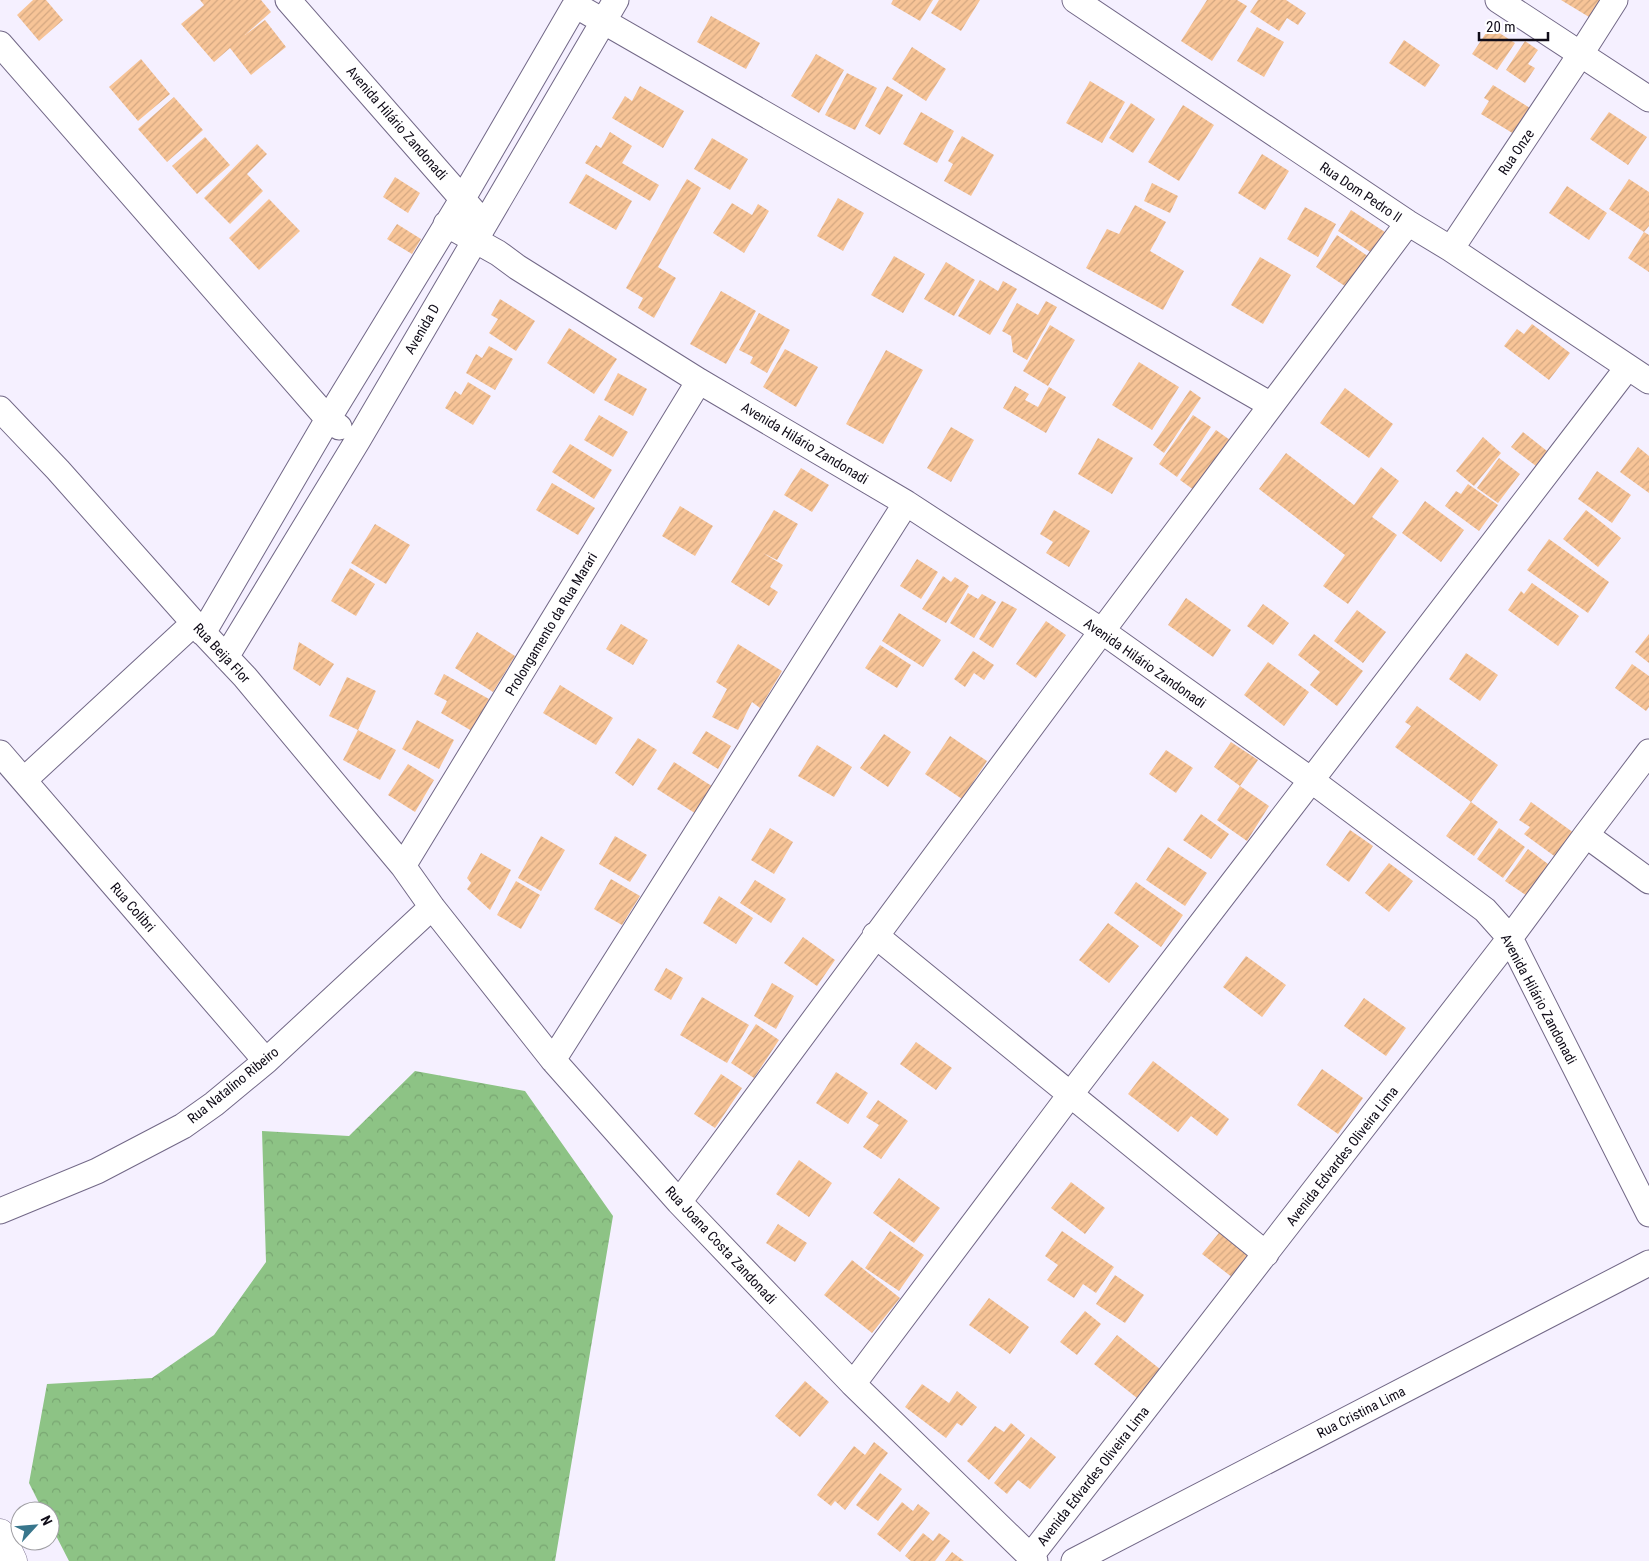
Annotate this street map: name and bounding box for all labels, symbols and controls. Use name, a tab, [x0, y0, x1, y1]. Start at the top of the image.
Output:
scale bar	[1479, 10, 1548, 42]
text: 20 m	[1486, 18, 1516, 36]
street label: Avenida Hilário Zandonadi	[343, 63, 451, 183]
street label: Rua Onze	[1495, 126, 1537, 178]
street label: Rua Dom Pedro II	[1317, 159, 1405, 225]
street label: Avenida D	[401, 301, 443, 357]
street label: Avenida Hilário Zandonadi	[739, 399, 871, 487]
street label: Prolongamento da Rua Marari	[502, 550, 600, 698]
street label: Avenida Hilário Zandonadi	[1081, 615, 1209, 711]
street label: Rua Beija Flor	[190, 620, 254, 686]
street label: Rua Colibri	[107, 879, 159, 935]
street label: Avenida Hilário Zandonadi	[1498, 931, 1580, 1067]
street label: Rua Natalino Ribeiro	[184, 1043, 282, 1127]
street label: Avenida Edvardes Oliveira Lima	[1283, 1083, 1401, 1229]
street label: Rua Joana Costa Zandonadi	[662, 1183, 780, 1307]
street label: Rua Cristina Lima	[1314, 1383, 1408, 1441]
street label: Avenida Edvardes Oliveira Lima	[1034, 1403, 1152, 1549]
north arrow	[10, 1501, 60, 1551]
text: N	[38, 1513, 56, 1528]

